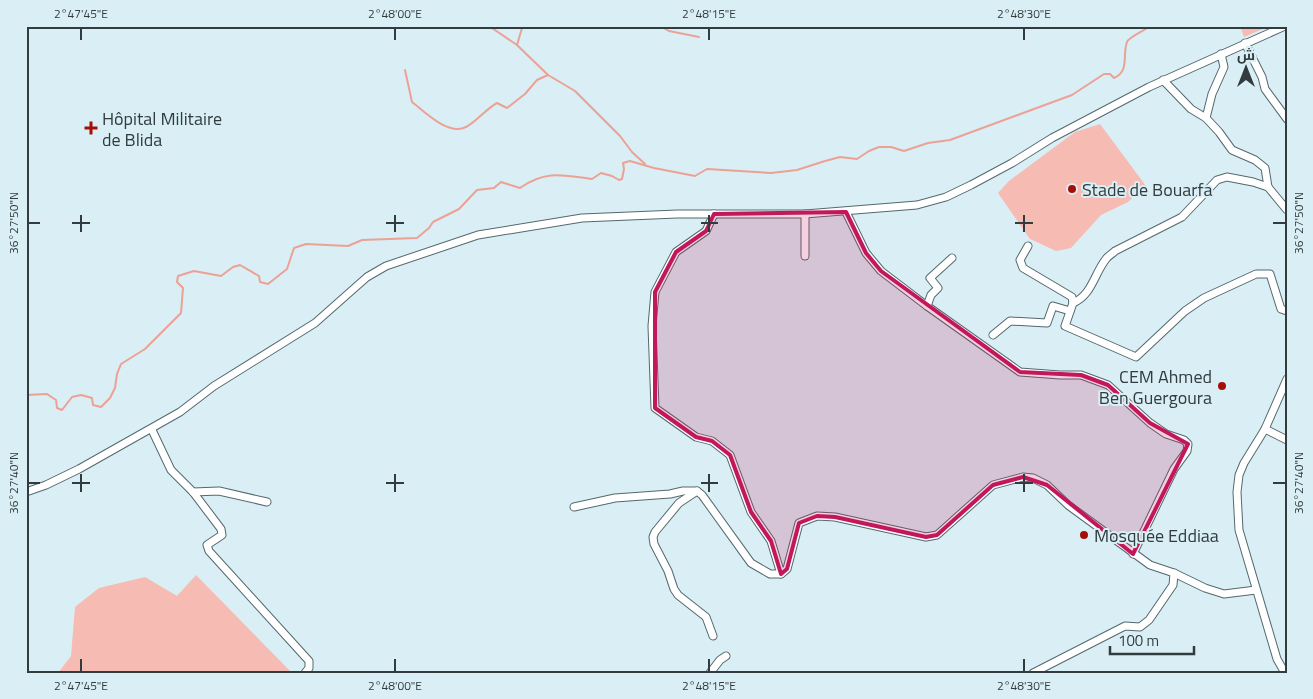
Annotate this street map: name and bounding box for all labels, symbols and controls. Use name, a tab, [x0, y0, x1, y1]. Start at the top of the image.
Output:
text: 2°47'45"E	[54, 4, 108, 23]
text: 2°48'00"E	[368, 4, 422, 23]
text: 2°48'15"E	[682, 4, 736, 23]
text: 2°48'30"E	[997, 4, 1051, 23]
north arrow	[1220, 42, 1270, 92]
text: ش	[1237, 44, 1255, 65]
place label: Hôpital Militaire de Blida	[102, 105, 222, 153]
marker: Hôpital Militaire de Blida	[84, 121, 98, 135]
place label: Stade de Bouarfa	[1082, 176, 1212, 203]
marker: Stade de Bouarfa	[1066, 183, 1078, 195]
text: 36°27'50"N	[4, 192, 23, 254]
text: 36°27'50"N	[1289, 192, 1308, 254]
place label: CEM Ahmed Ben Guergoura	[1099, 363, 1212, 411]
marker: CEM Ahmed Ben Guergoura	[1216, 380, 1228, 392]
text: 36°27'40"N	[4, 452, 23, 514]
text: 36°27'40"N	[1289, 452, 1308, 514]
place label: Mosquée Eddiaa	[1094, 522, 1219, 549]
marker: Mosquée Eddiaa	[1078, 529, 1090, 541]
scale bar	[1110, 624, 1194, 656]
text: 100 m	[1118, 629, 1159, 652]
text: 2°47'45"E	[54, 676, 108, 695]
text: 2°48'00"E	[368, 676, 422, 695]
text: 2°48'15"E	[682, 676, 736, 695]
text: 2°48'30"E	[997, 676, 1051, 695]

